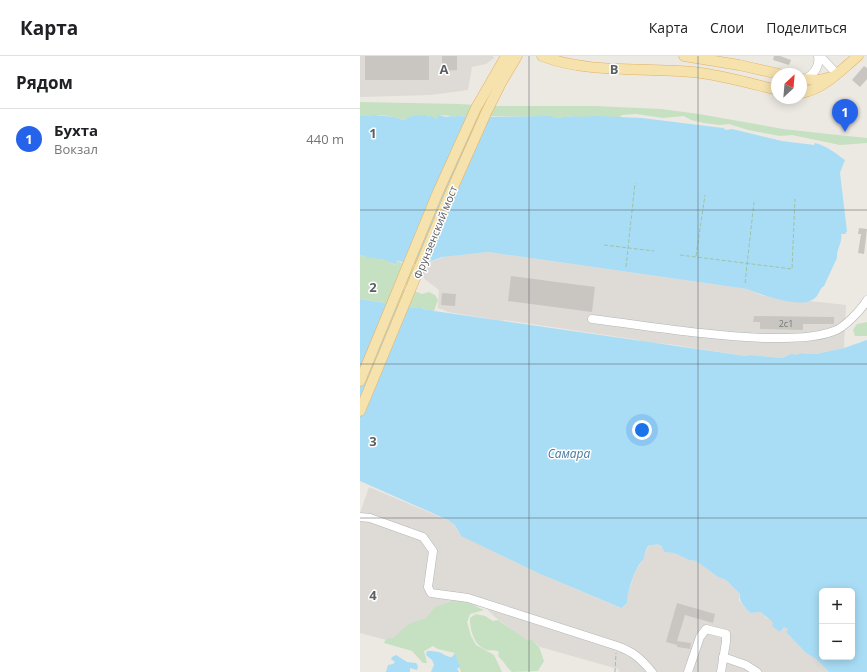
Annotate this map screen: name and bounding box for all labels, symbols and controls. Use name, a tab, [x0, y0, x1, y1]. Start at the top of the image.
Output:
text: Карта	[20, 15, 78, 41]
text: Карта	[649, 18, 688, 37]
text: Слои	[710, 18, 744, 37]
text: Поделиться	[766, 18, 847, 37]
text: A	[440, 60, 449, 78]
text: B	[610, 60, 619, 78]
north arrow	[771, 68, 807, 104]
text: Рядом	[16, 71, 73, 94]
pin: 1	[832, 99, 858, 132]
text: Бухта	[54, 120, 98, 140]
text: 1	[369, 124, 377, 142]
text: 1	[25, 130, 33, 148]
text: 440 m	[306, 130, 344, 148]
text: Вокзал	[54, 140, 98, 158]
street label: Фрунзенский мост	[409, 183, 461, 281]
text: 2	[369, 278, 377, 296]
house number: 2с1	[779, 317, 793, 330]
your location	[632, 420, 652, 440]
text: 3	[369, 432, 377, 450]
water label: Самара	[548, 445, 591, 462]
text: 4	[369, 586, 377, 604]
map controls	[819, 588, 855, 660]
button: +	[819, 588, 855, 624]
button: −	[819, 624, 855, 660]

